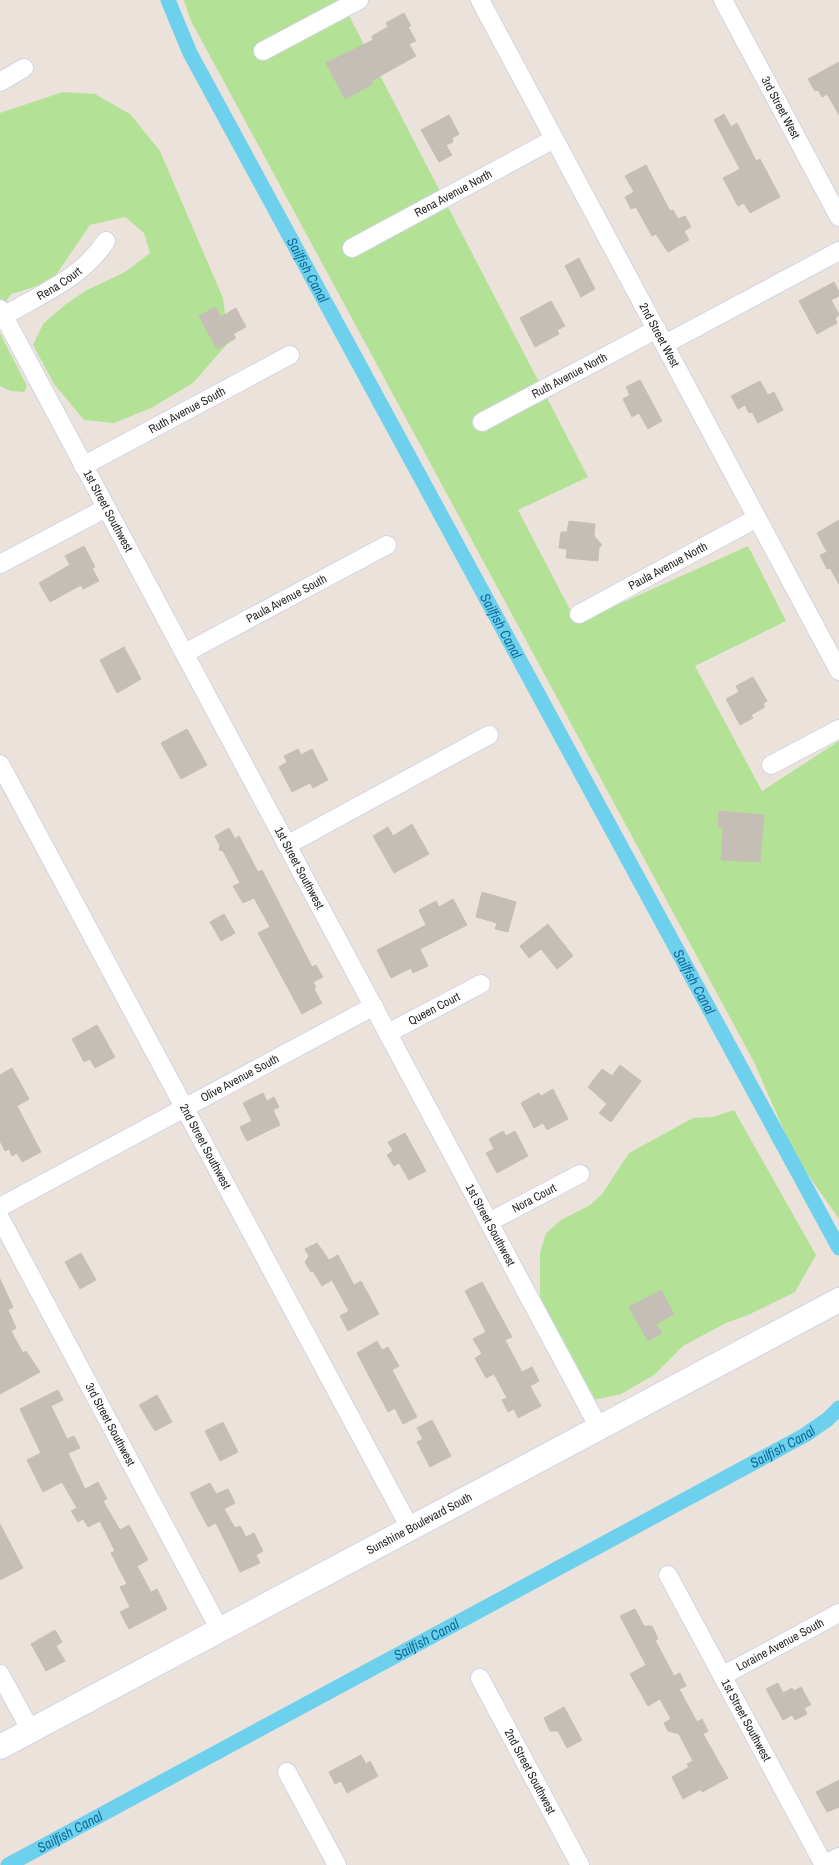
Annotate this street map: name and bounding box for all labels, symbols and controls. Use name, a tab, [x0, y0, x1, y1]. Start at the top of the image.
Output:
street label: 3rd Street West	[757, 74, 804, 142]
street label: Rena Avenue North	[412, 166, 495, 221]
water label: Sailfish Canal	[283, 234, 333, 306]
street label: Rena Court	[34, 263, 85, 304]
street label: 2nd Street West	[636, 300, 683, 370]
street label: Ruth Avenue North	[529, 349, 610, 402]
street label: Ruth Avenue South	[146, 383, 228, 437]
street label: 1st Street Southwest	[80, 467, 137, 555]
street label: Paula Avenue North	[626, 538, 710, 594]
street label: Paula Avenue South	[243, 571, 330, 627]
water label: Sailfish Canal	[476, 590, 526, 662]
street label: 1st Street Southwest	[271, 824, 328, 912]
water label: Sailfish Canal	[669, 946, 719, 1018]
street label: Queen Court	[405, 988, 463, 1029]
street label: Olive Avenue South	[197, 1051, 282, 1106]
street label: 2nd Street Southwest	[176, 1101, 235, 1192]
street label: Nora Court	[509, 1180, 559, 1217]
street label: 1st Street Southwest	[462, 1181, 519, 1269]
street label: 3rd Street Southwest	[81, 1380, 139, 1469]
water label: Sailfish Canal	[747, 1422, 819, 1472]
street label: Sunshine Boulevard South	[364, 1489, 475, 1558]
water label: Sailfish Canal	[390, 1614, 462, 1664]
street label: Loraine Avenue South	[733, 1615, 827, 1675]
street label: 1st Street Southwest	[718, 1676, 775, 1764]
street label: 2nd Street Southwest	[501, 1726, 559, 1817]
water label: Sailfish Canal	[34, 1807, 106, 1857]

